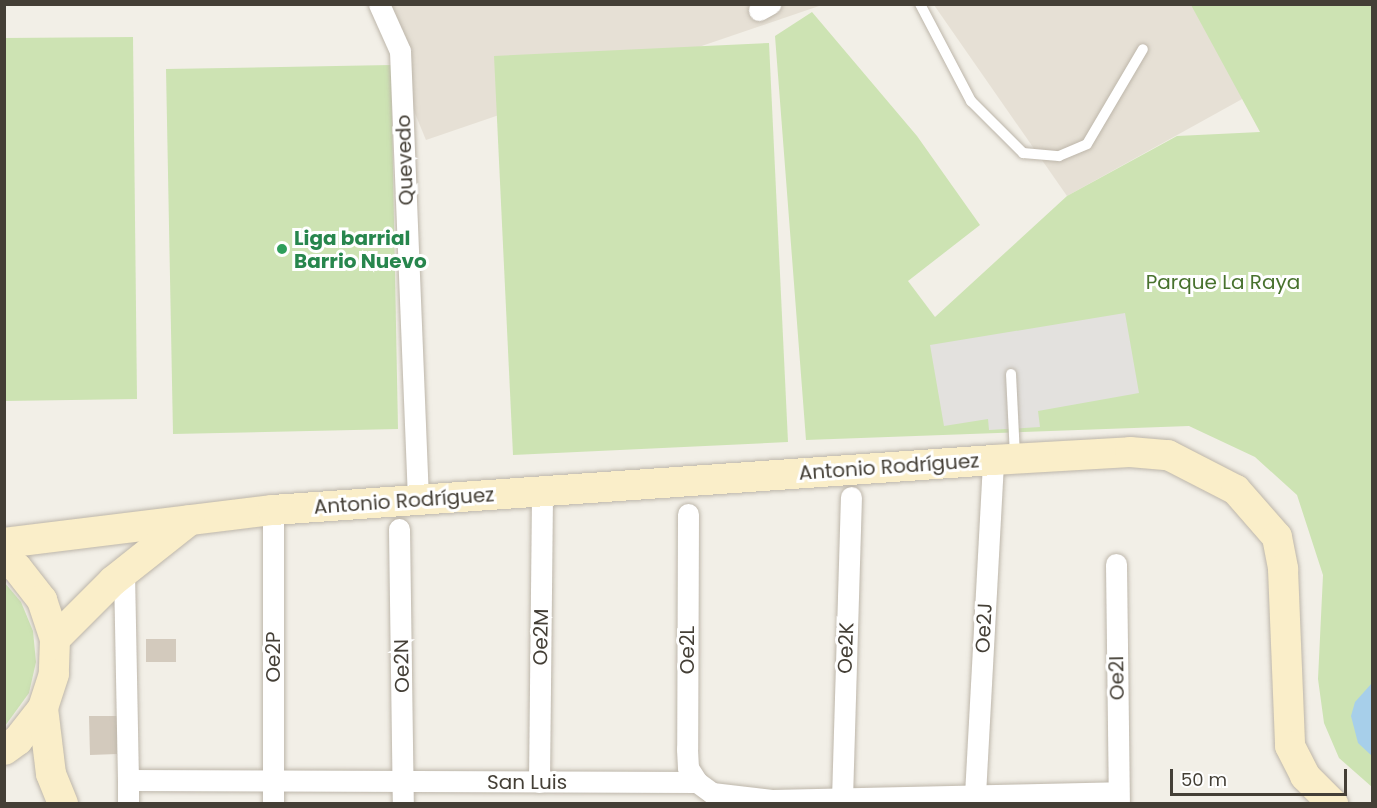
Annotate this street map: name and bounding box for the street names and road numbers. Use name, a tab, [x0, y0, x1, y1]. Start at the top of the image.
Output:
street label: Quevedo	[391, 114, 419, 206]
street label: Antonio Rodríguez	[798, 449, 980, 485]
street label: Antonio Rodríguez	[313, 483, 495, 519]
street label: Oe2J	[971, 602, 997, 654]
street label: Oe2M	[529, 608, 553, 666]
street label: Oe2K	[833, 622, 859, 674]
street label: Oe2L	[675, 626, 699, 674]
street label: Oe2P	[261, 631, 285, 683]
street label: Oe2N	[390, 639, 414, 693]
street label: Oe2I	[1105, 656, 1129, 700]
street label: San Luis	[487, 770, 567, 794]

